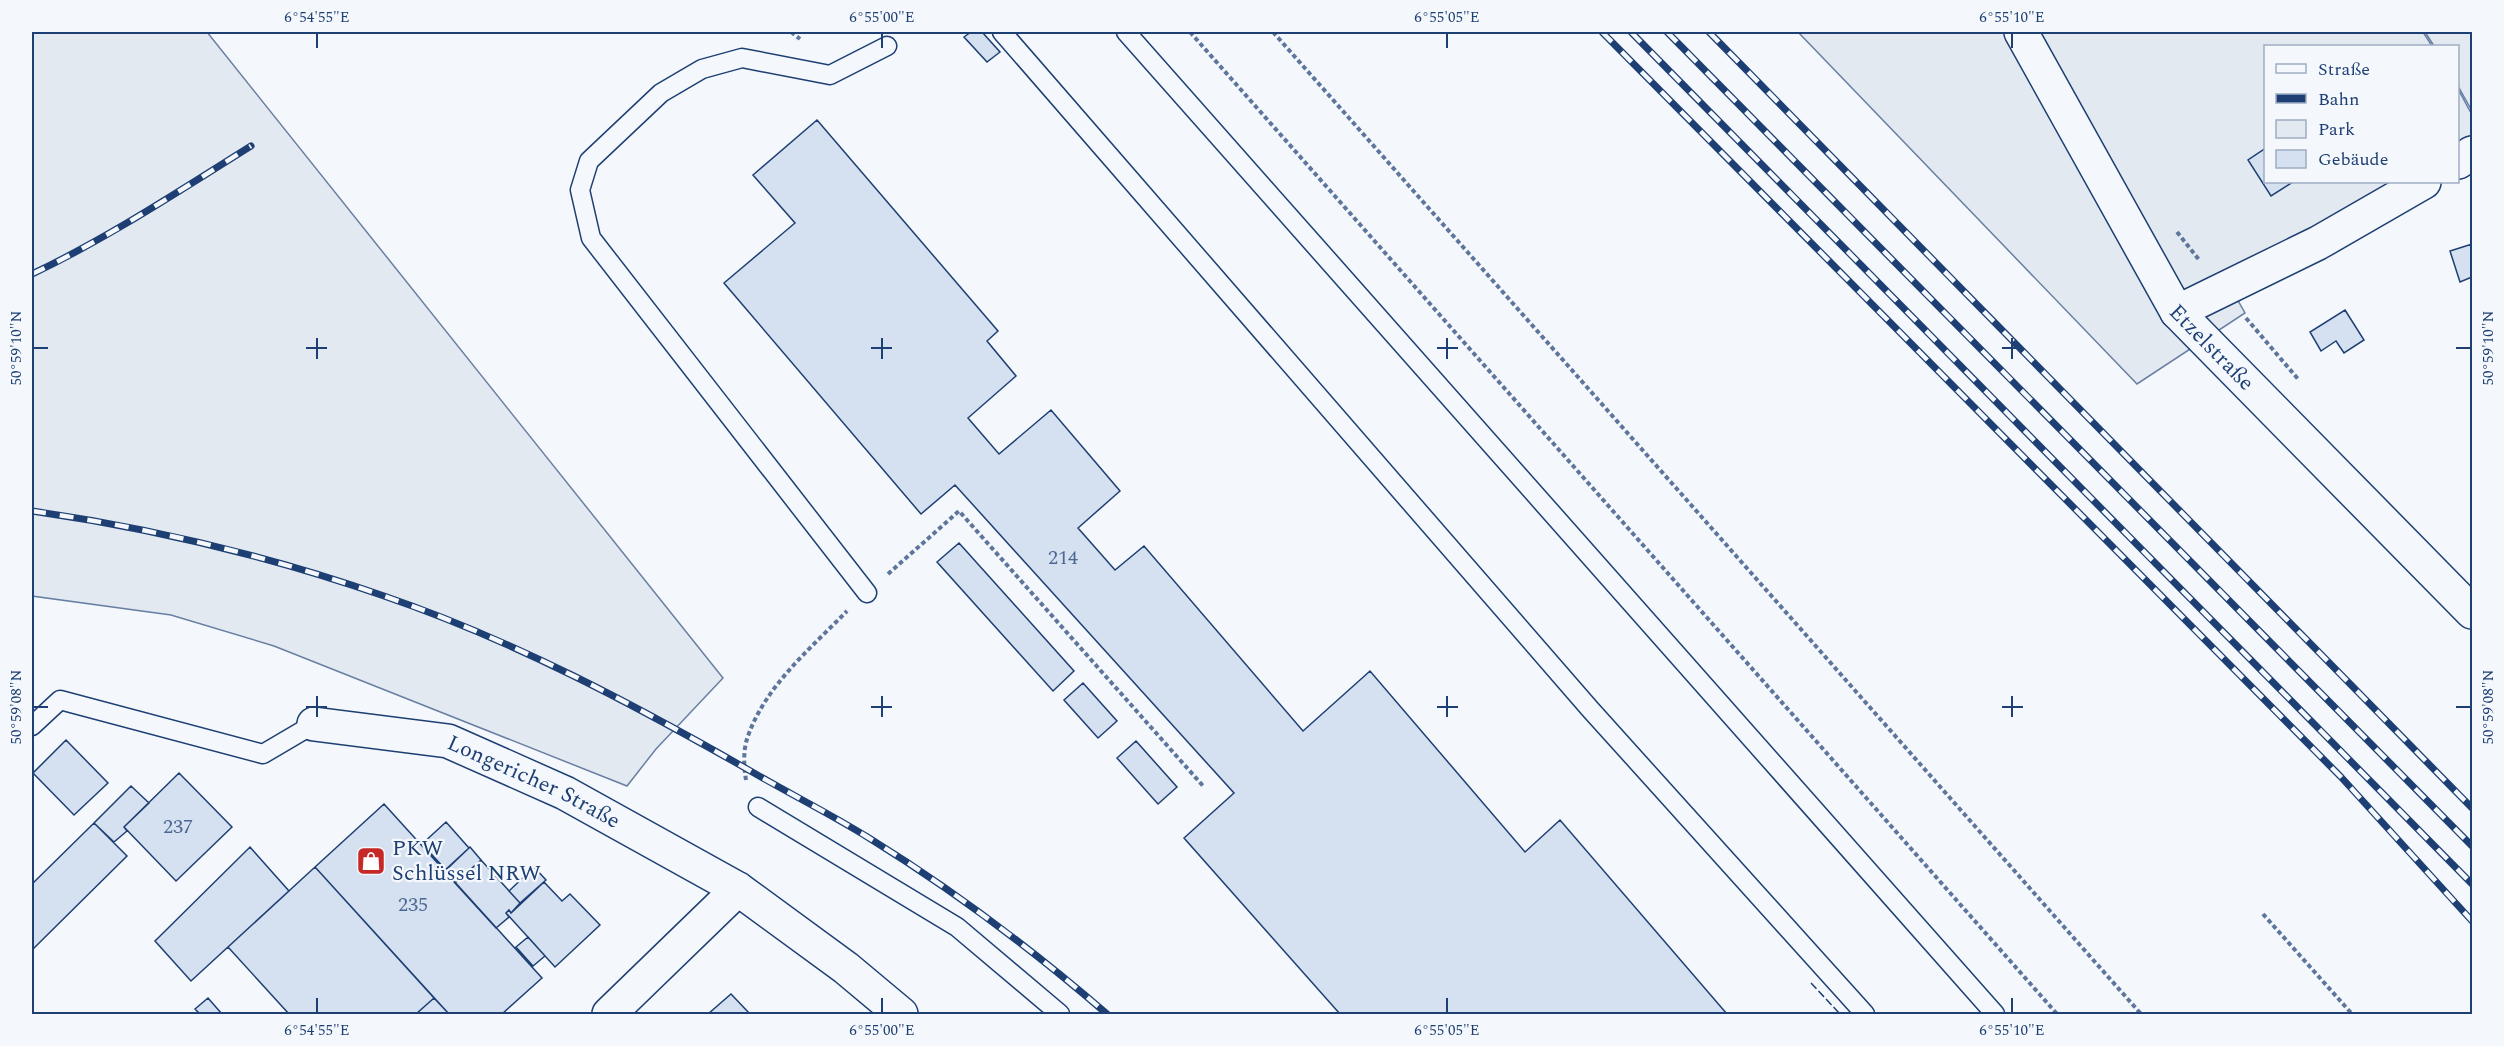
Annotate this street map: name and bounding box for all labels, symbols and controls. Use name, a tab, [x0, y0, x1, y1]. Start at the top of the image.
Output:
text: 6°54'55"E	[284, 6, 350, 29]
text: 6°55'00"E	[849, 6, 915, 29]
text: 6°55'05"E	[1414, 6, 1480, 29]
text: 6°55'10"E	[1979, 6, 2045, 29]
legend	[2264, 45, 2459, 183]
text: Straße	[2318, 56, 2370, 83]
text: Bahn	[2318, 86, 2360, 113]
text: Park	[2318, 116, 2355, 143]
text: Gebäude	[2318, 146, 2388, 173]
street label: Etzelstraße	[2161, 296, 2262, 398]
text: 50°59'10"N	[5, 310, 28, 386]
text: 50°59'10"N	[2477, 310, 2500, 386]
house number: 214	[1048, 543, 1078, 573]
text: 50°59'08"N	[5, 669, 28, 745]
text: 50°59'08"N	[2477, 669, 2500, 745]
street label: Longericher Straße	[442, 726, 626, 837]
house number: 237	[163, 812, 193, 842]
place label: PKW Schlüssel NRW	[392, 832, 541, 890]
shop icon: PKW Schlüssel NRW	[355, 845, 387, 877]
house number: 235	[398, 890, 428, 920]
text: 6°54'55"E	[284, 1019, 350, 1042]
text: 6°55'00"E	[849, 1019, 915, 1042]
text: 6°55'05"E	[1414, 1019, 1480, 1042]
text: 6°55'10"E	[1979, 1019, 2045, 1042]

